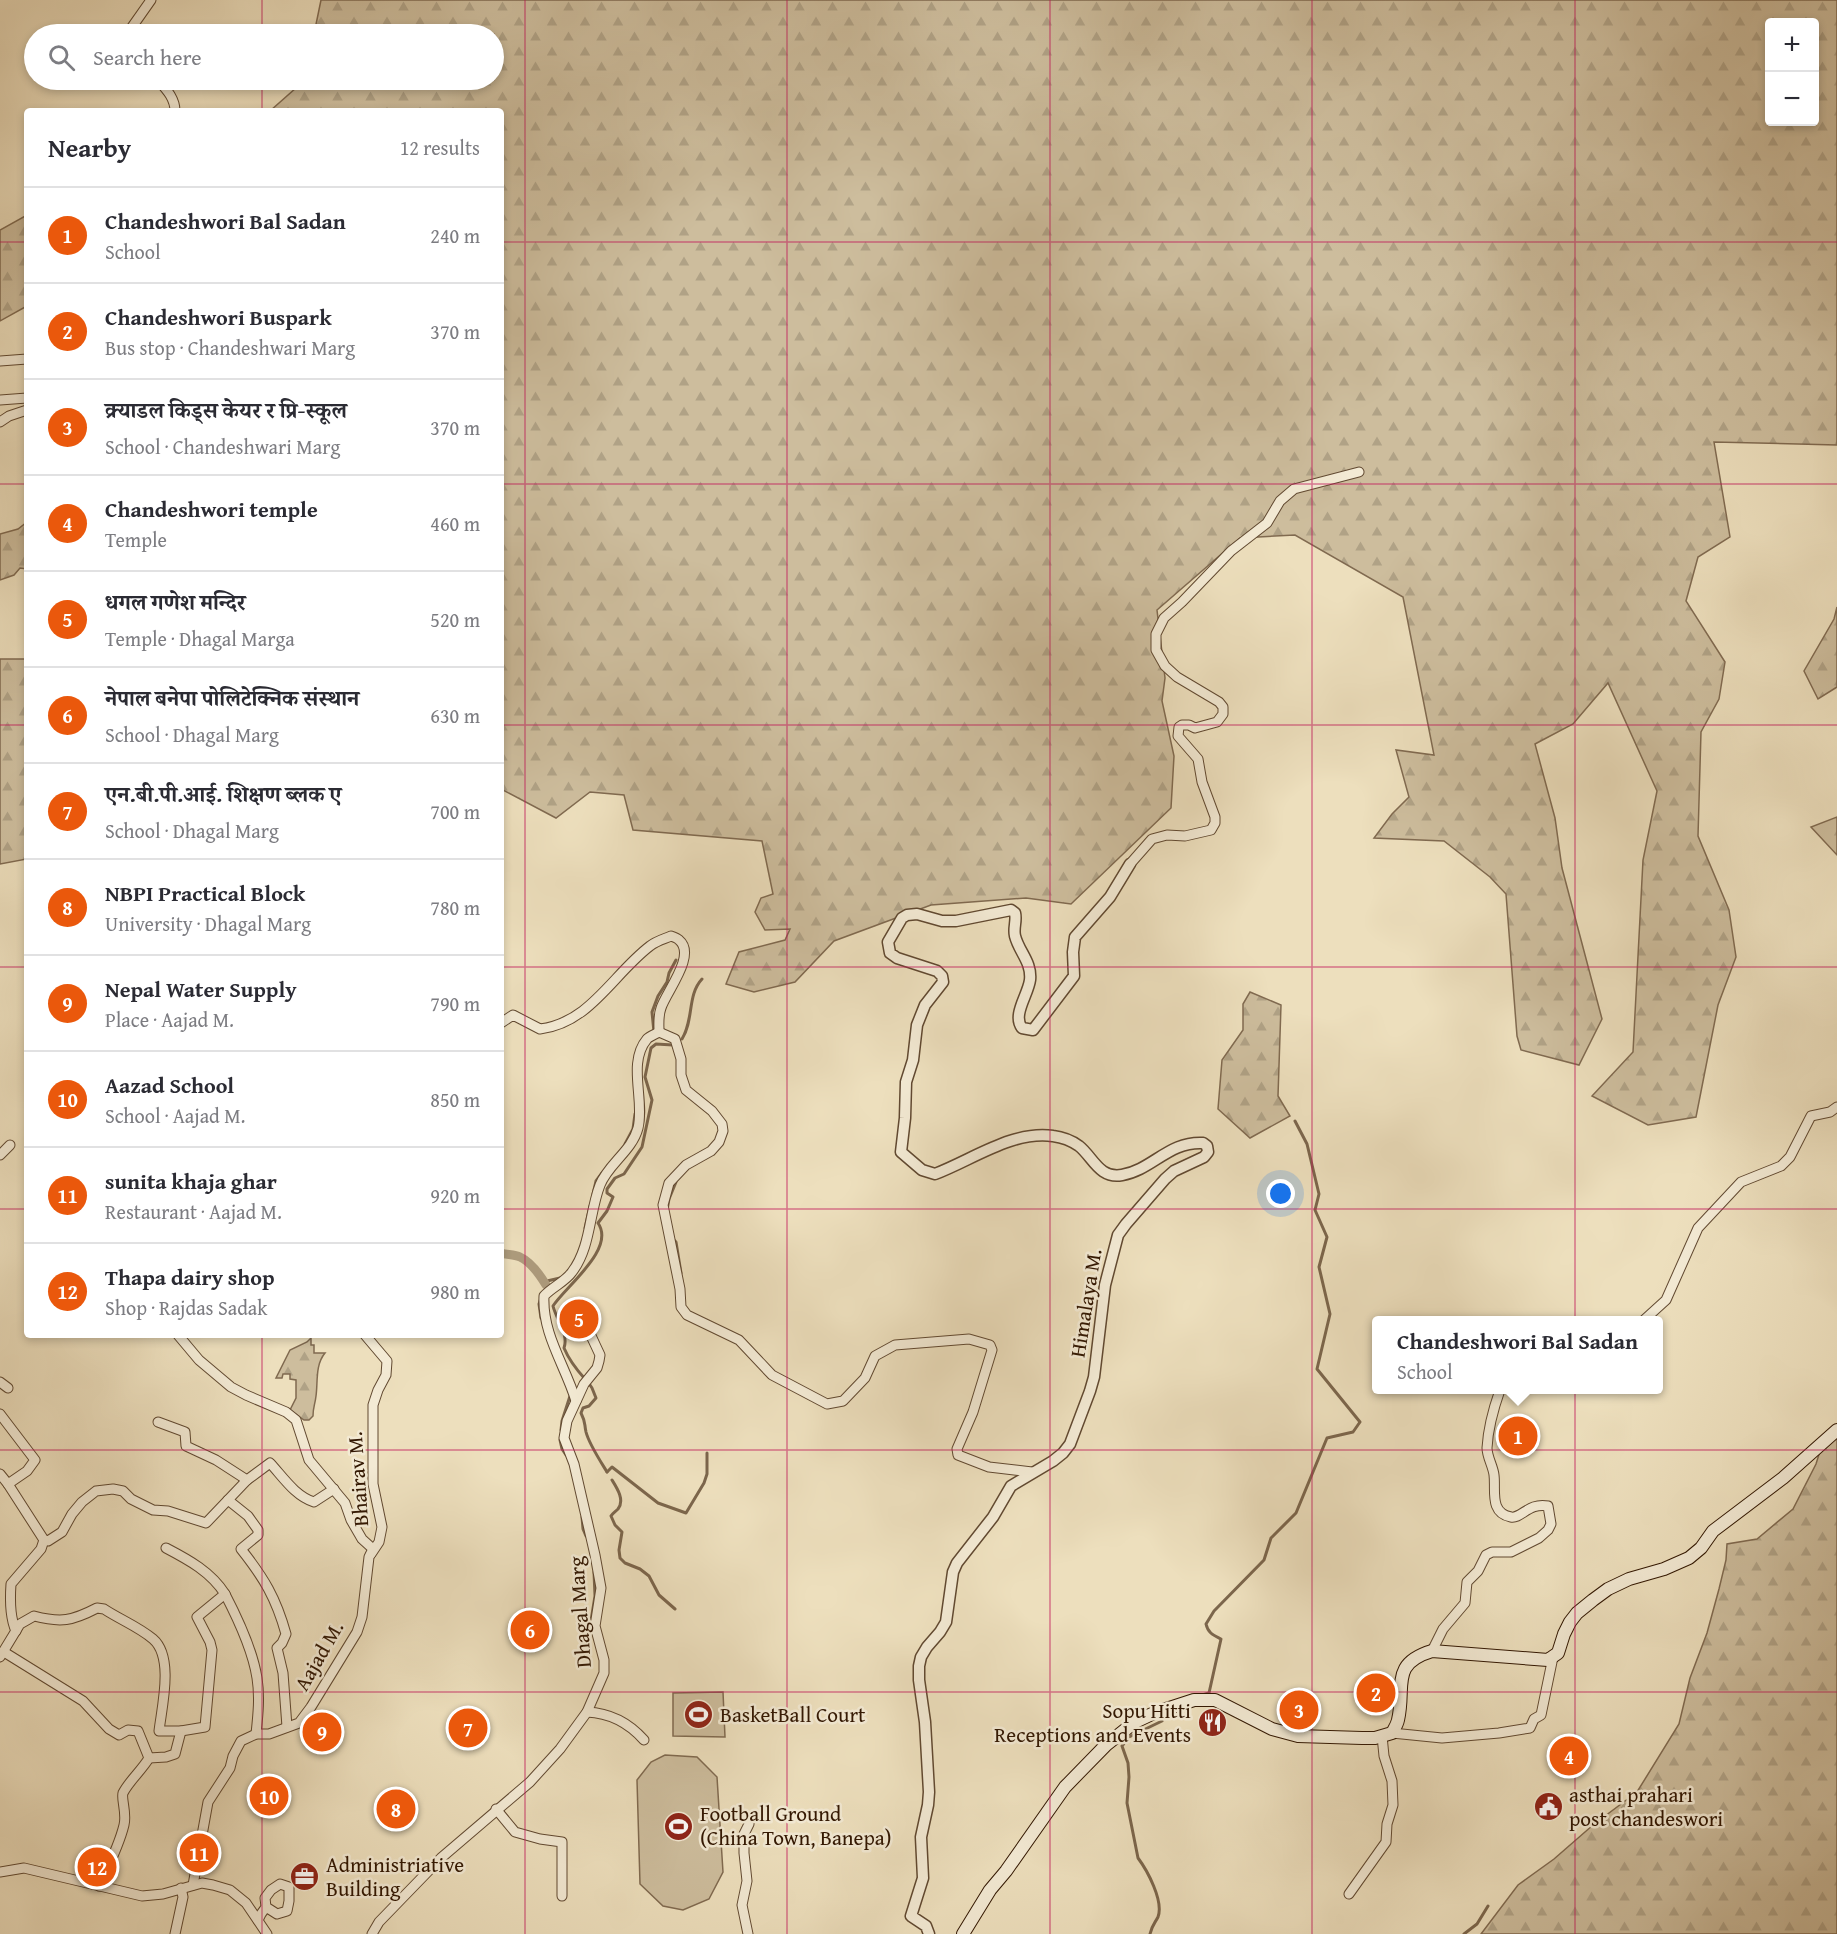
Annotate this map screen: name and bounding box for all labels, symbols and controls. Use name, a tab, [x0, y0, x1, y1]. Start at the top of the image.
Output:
map controls	[1765, 18, 1819, 126]
button: +	[1765, 18, 1819, 72]
search box	[24, 24, 504, 90]
icon: search	[45, 41, 78, 74]
text: Search here	[93, 41, 202, 73]
button: −	[1765, 72, 1819, 126]
text: Nearby	[48, 128, 131, 167]
text: 12 results	[400, 133, 480, 162]
text: Chandeshwori Bal Sadan	[105, 205, 346, 237]
text: 1	[62, 221, 73, 250]
text: 240 m	[430, 221, 480, 250]
text: School	[105, 237, 161, 266]
text: Chandeshwori Buspark	[105, 301, 332, 333]
text: 2	[62, 317, 73, 346]
text: 370 m	[430, 317, 480, 346]
text: Bus stop · Chandeshwari Marg	[105, 333, 355, 362]
text: क्र्याडल किड्स केयर र प्रि-स्कूल	[105, 394, 347, 426]
text: 3	[62, 413, 73, 442]
text: 370 m	[430, 413, 480, 442]
text: School · Chandeshwari Marg	[105, 432, 340, 461]
text: Chandeshwori temple	[105, 493, 318, 525]
text: 4	[62, 509, 73, 538]
text: 460 m	[430, 509, 480, 538]
text: Temple	[105, 525, 167, 554]
text: धगल गणेश मन्दिर	[105, 586, 246, 618]
text: 5	[62, 605, 73, 634]
text: 520 m	[430, 605, 480, 634]
text: Temple · Dhagal Marga	[105, 624, 295, 653]
text: नेपाल बनेपा पोलिटेक्निक संस्थान	[105, 682, 359, 714]
text: 6	[62, 701, 73, 730]
text: 630 m	[430, 701, 480, 730]
text: School · Dhagal Marg	[105, 720, 279, 749]
text: एन.बी.पी.आई. शिक्षण ब्लक ए	[105, 778, 341, 810]
text: 7	[62, 797, 73, 826]
text: 700 m	[430, 797, 480, 826]
text: School · Dhagal Marg	[105, 816, 279, 845]
text: NBPI Practical Block	[105, 877, 305, 909]
text: 8	[62, 893, 73, 922]
text: 780 m	[430, 893, 480, 922]
text: University · Dhagal Marg	[105, 909, 311, 938]
text: Nepal Water Supply	[105, 973, 296, 1005]
text: 9	[62, 989, 73, 1018]
text: 790 m	[430, 989, 480, 1018]
text: Place · Aajad M.	[105, 1005, 234, 1034]
text: Aazad School	[105, 1069, 234, 1101]
text: 10	[57, 1085, 78, 1114]
text: 850 m	[430, 1085, 480, 1114]
text: School · Aajad M.	[105, 1101, 245, 1130]
text: sunita khaja ghar	[105, 1165, 277, 1197]
your location	[1266, 1179, 1295, 1208]
text: 11	[57, 1181, 78, 1210]
text: 920 m	[430, 1181, 480, 1210]
text: Restaurant · Aajad M.	[105, 1197, 282, 1226]
street label: Himalaya M.	[1062, 1246, 1109, 1360]
text: Thapa dairy shop	[105, 1261, 275, 1293]
text: 12	[57, 1277, 78, 1306]
text: 980 m	[430, 1277, 480, 1306]
text: Shop · Rajdas Sadak	[105, 1293, 267, 1322]
pin: 5	[560, 1296, 598, 1342]
popup	[1372, 1316, 1663, 1394]
text: Chandeshwori Bal Sadan	[1397, 1325, 1638, 1357]
text: School	[1397, 1357, 1453, 1386]
pin: 1	[1498, 1414, 1538, 1458]
street label: Bhairav M.	[339, 1431, 376, 1527]
street label: Dhagal Marg	[560, 1555, 599, 1669]
pin: 6	[510, 1608, 550, 1652]
street label: Aajad M.	[286, 1615, 351, 1697]
pin: 2	[1356, 1670, 1396, 1716]
pin: 3	[1280, 1688, 1318, 1732]
place label: Sopu Hitti Receptions and Events	[994, 1695, 1191, 1750]
sports icon: BasketBall Court	[683, 1699, 715, 1731]
place label: BasketBall Court	[720, 1699, 866, 1730]
pin: 7	[448, 1706, 488, 1750]
restaurant icon: Sopu Hitti Receptions and Events	[1196, 1707, 1228, 1739]
pin: 9	[302, 1710, 342, 1754]
pin: 4	[1550, 1734, 1588, 1778]
pin: 10	[250, 1774, 288, 1818]
place label: asthai prahari post chandeswori	[1569, 1779, 1723, 1834]
pin: 8	[376, 1786, 416, 1832]
public building icon: asthai prahari post chandeswori	[1532, 1791, 1564, 1823]
place label: Football Ground (China Town, Banepa)	[700, 1798, 891, 1853]
sports icon: Football Ground (China Town, Banepa)	[663, 1810, 695, 1842]
pin: 11	[180, 1830, 218, 1876]
pin: 12	[78, 1844, 116, 1890]
place label: Administriative Building	[326, 1849, 464, 1904]
office icon: Administriative Building	[289, 1861, 321, 1893]

